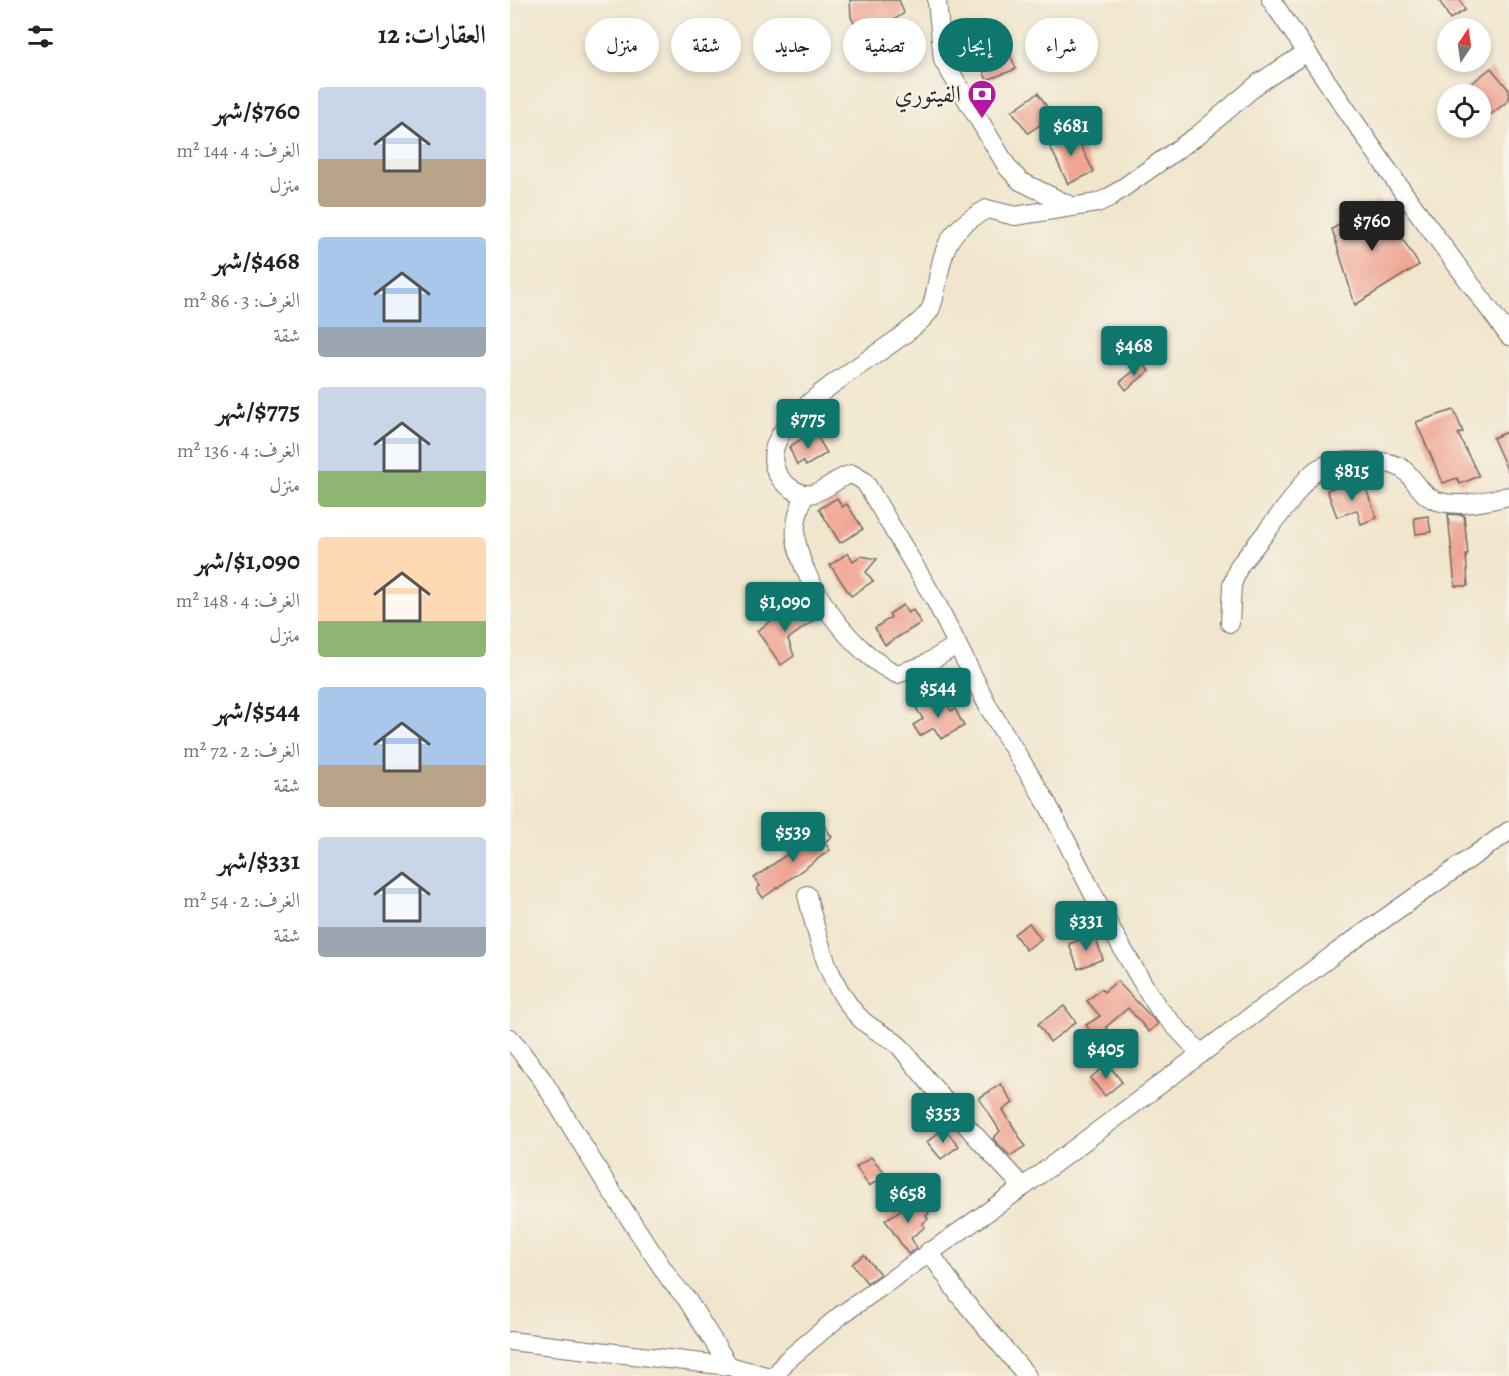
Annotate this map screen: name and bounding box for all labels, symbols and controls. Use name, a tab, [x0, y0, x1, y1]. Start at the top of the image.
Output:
text: العقارات: 12	[378, 17, 486, 52]
chip: منزل	[585, 18, 659, 72]
chip: شقة	[671, 18, 741, 72]
chip: جديد	[753, 18, 831, 72]
chip: تصفية	[843, 18, 926, 72]
chip: إيجار	[938, 18, 1013, 72]
chip: شراء	[1025, 18, 1098, 72]
north arrow	[1437, 18, 1491, 72]
map controls	[1437, 18, 1491, 138]
icon: filters	[24, 20, 57, 53]
place label: الفيتوري	[895, 78, 961, 113]
bank icon: الفيتوري	[966, 78, 998, 120]
button: locate	[1437, 84, 1491, 138]
text: $760/شهر	[213, 93, 300, 128]
pin: $681	[1035, 106, 1107, 157]
icon: home	[366, 111, 438, 183]
text: $681	[1053, 112, 1089, 139]
text: الغرف: 4 · 144 m²	[176, 137, 300, 164]
text: منزل	[269, 172, 300, 199]
pin: $760	[1336, 201, 1408, 252]
text: $760	[1353, 207, 1391, 234]
text: $468/شهر	[213, 243, 300, 278]
icon: home	[366, 261, 438, 333]
text: الغرف: 3 · 86 m²	[183, 287, 300, 314]
text: شقة	[274, 322, 300, 349]
pin: $468	[1098, 326, 1170, 377]
text: $468	[1115, 332, 1153, 359]
text: $775/شهر	[216, 393, 300, 428]
pin: $775	[772, 399, 844, 450]
text: $775	[791, 405, 825, 432]
icon: home	[366, 411, 438, 483]
text: الغرف: 4 · 136 m²	[177, 437, 300, 464]
pin: $815	[1316, 451, 1388, 502]
text: $815	[1335, 457, 1369, 484]
text: منزل	[269, 472, 300, 499]
text: $1,090/شهر	[195, 543, 300, 578]
icon: home	[366, 561, 438, 633]
pin: $1,090	[736, 582, 834, 633]
text: الغرف: 4 · 148 m²	[176, 587, 300, 614]
text: $1,090	[759, 588, 811, 615]
text: منزل	[269, 622, 300, 649]
pin: $544	[902, 668, 974, 719]
text: $544	[920, 674, 956, 701]
text: $544/شهر	[214, 693, 300, 728]
icon: home	[366, 711, 438, 783]
text: الغرف: 2 · 72 m²	[183, 737, 300, 764]
text: شقة	[274, 772, 300, 799]
pin: $539	[757, 812, 829, 863]
text: $539	[775, 818, 811, 845]
text: $331/شهر	[218, 843, 300, 878]
icon: home	[366, 861, 438, 933]
text: الغرف: 2 · 54 m²	[183, 887, 300, 914]
pin: $331	[1050, 901, 1122, 952]
text: $331	[1069, 907, 1103, 934]
text: شقة	[274, 922, 300, 949]
pin: $405	[1070, 1029, 1142, 1080]
text: $405	[1087, 1035, 1125, 1062]
pin: $353	[907, 1093, 979, 1144]
text: $353	[925, 1099, 961, 1126]
pin: $658	[872, 1173, 944, 1224]
text: $658	[890, 1179, 926, 1206]

